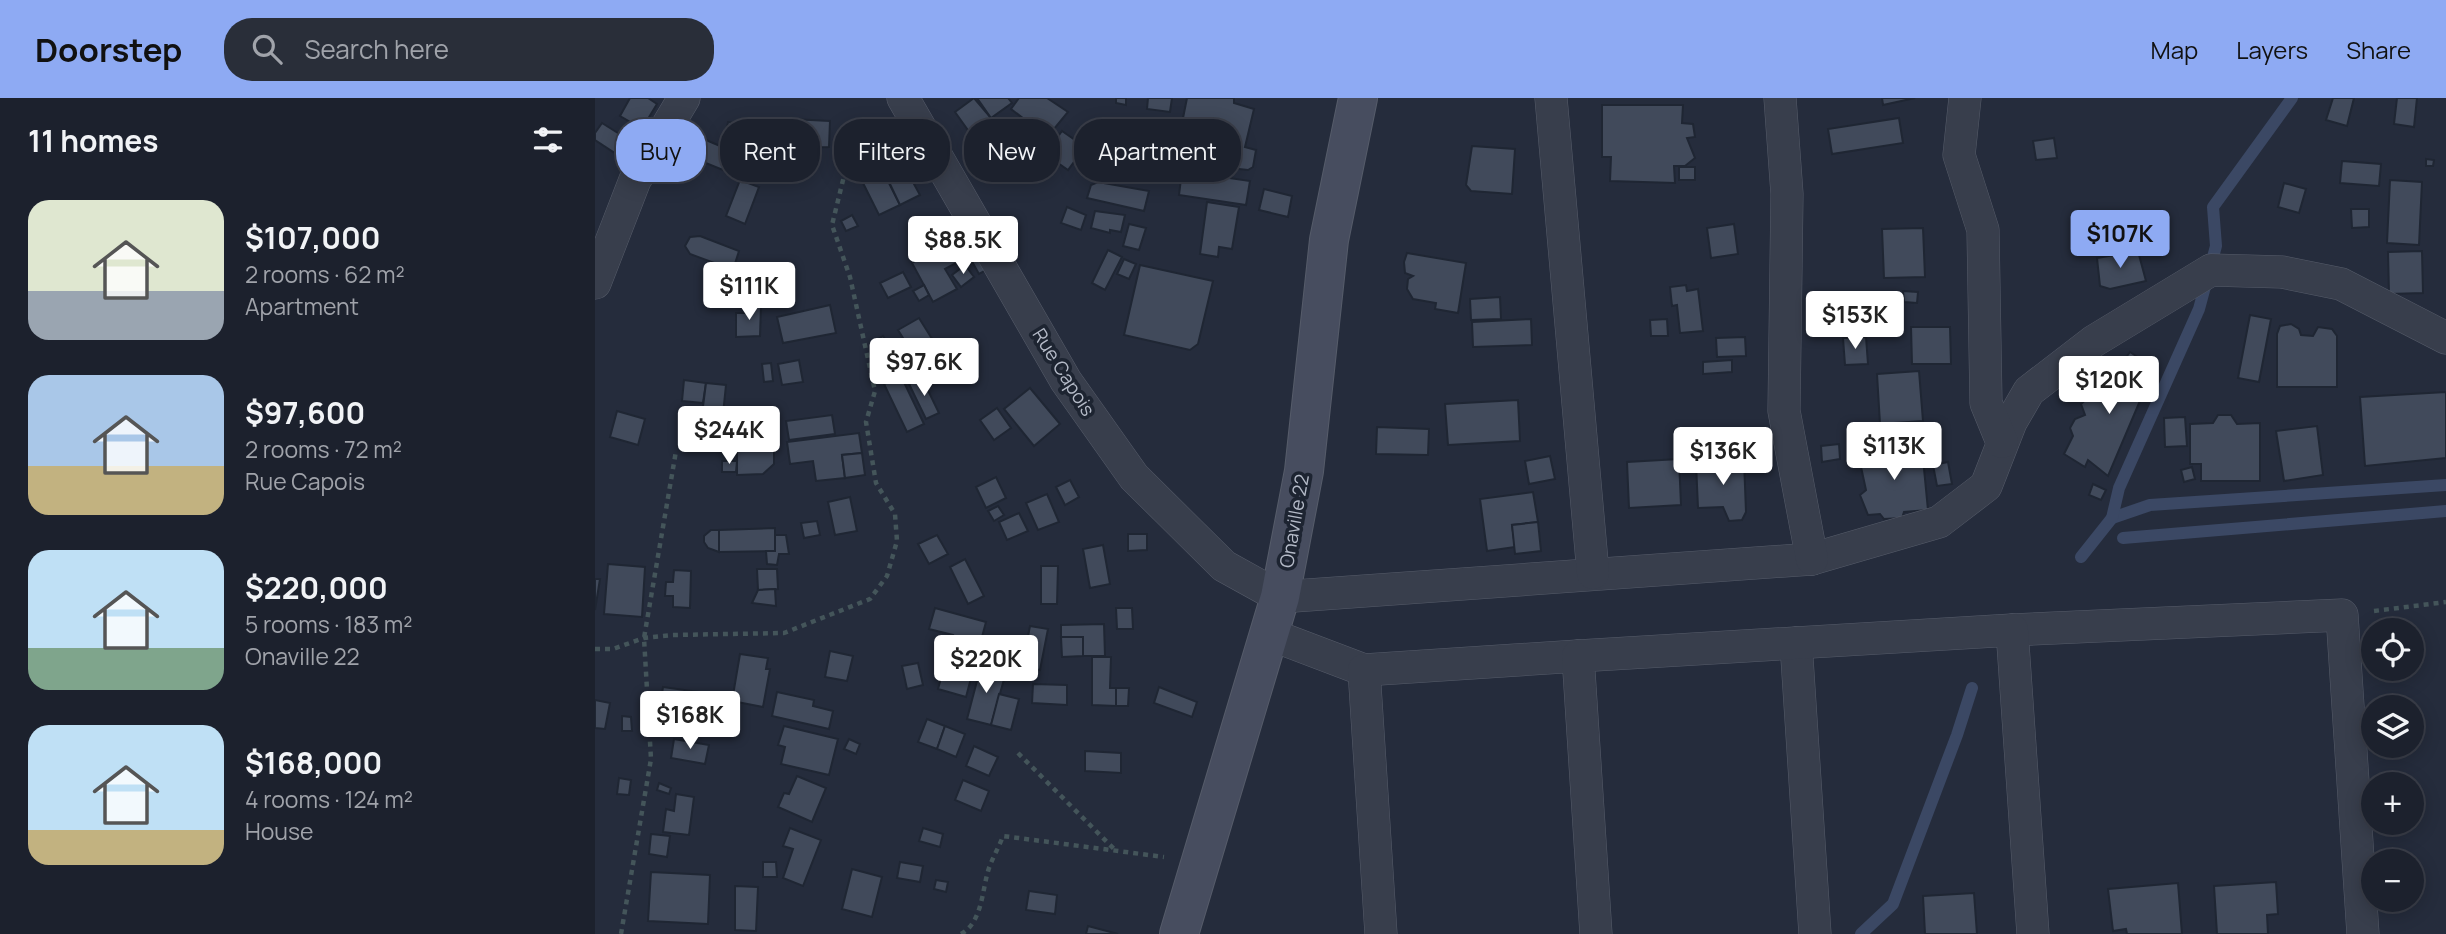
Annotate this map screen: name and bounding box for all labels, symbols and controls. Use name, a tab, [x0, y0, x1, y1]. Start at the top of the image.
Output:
search box	[224, 18, 714, 81]
text: Doorstep	[35, 27, 182, 72]
icon: search	[248, 30, 286, 68]
text: Search here	[304, 31, 449, 67]
text: Map	[2151, 33, 2198, 66]
text: Layers	[2236, 33, 2308, 66]
text: Share	[2346, 33, 2411, 66]
chip: Buy	[616, 119, 706, 182]
chip: Rent	[720, 119, 820, 182]
chip: Filters	[834, 119, 950, 182]
chip: New	[964, 119, 1060, 182]
chip: Apartment	[1074, 119, 1241, 182]
text: 11 homes	[28, 120, 159, 161]
icon: filters	[529, 121, 567, 159]
pin: $107K	[2071, 211, 2169, 270]
pin: $88.5K	[906, 216, 1020, 276]
text: $107,000	[245, 217, 381, 258]
text: $107K	[2087, 217, 2153, 249]
text: $88.5K	[924, 223, 1002, 255]
icon: home	[84, 228, 168, 312]
text: 2 rooms · 62 m²	[245, 258, 405, 290]
pin: $111K	[700, 262, 798, 322]
text: $111K	[719, 269, 779, 301]
text: Apartment	[245, 290, 359, 322]
pin: $153K	[1806, 292, 1904, 351]
text: $153K	[1822, 298, 1888, 330]
street label: Rue Capois	[1027, 323, 1101, 421]
pin: $97.6K	[867, 338, 981, 398]
text: $97.6K	[886, 345, 962, 377]
pin: $120K	[2060, 356, 2158, 416]
text: $120K	[2075, 363, 2143, 395]
text: $97,600	[245, 392, 365, 433]
icon: home	[84, 403, 168, 487]
pin: $244K	[680, 406, 778, 466]
text: $244K	[694, 413, 764, 445]
pin: $113K	[1845, 422, 1943, 482]
pin: $136K	[1674, 428, 1772, 487]
text: $113K	[1863, 429, 1925, 461]
text: 2 rooms · 72 m²	[245, 433, 402, 465]
text: $136K	[1689, 434, 1757, 466]
text: Rue Capois	[245, 465, 365, 497]
street label: Onaville 22	[1273, 472, 1315, 570]
text: $220,000	[245, 567, 388, 608]
icon: home	[84, 578, 168, 662]
text: 5 rooms · 183 m²	[245, 608, 412, 640]
map controls	[2361, 618, 2424, 912]
button: locate	[2361, 618, 2424, 681]
pin: $220K	[937, 636, 1035, 695]
text: Onaville 22	[245, 640, 360, 672]
text: $220K	[950, 642, 1022, 674]
pin: $168K	[641, 692, 739, 751]
button: layers	[2361, 695, 2424, 758]
text: $168K	[656, 698, 724, 730]
text: $168,000	[245, 742, 382, 783]
icon: home	[84, 753, 168, 837]
button: +	[2361, 772, 2424, 835]
text: 4 rooms · 124 m²	[245, 783, 413, 815]
text: House	[245, 815, 314, 847]
button: −	[2361, 849, 2424, 912]

